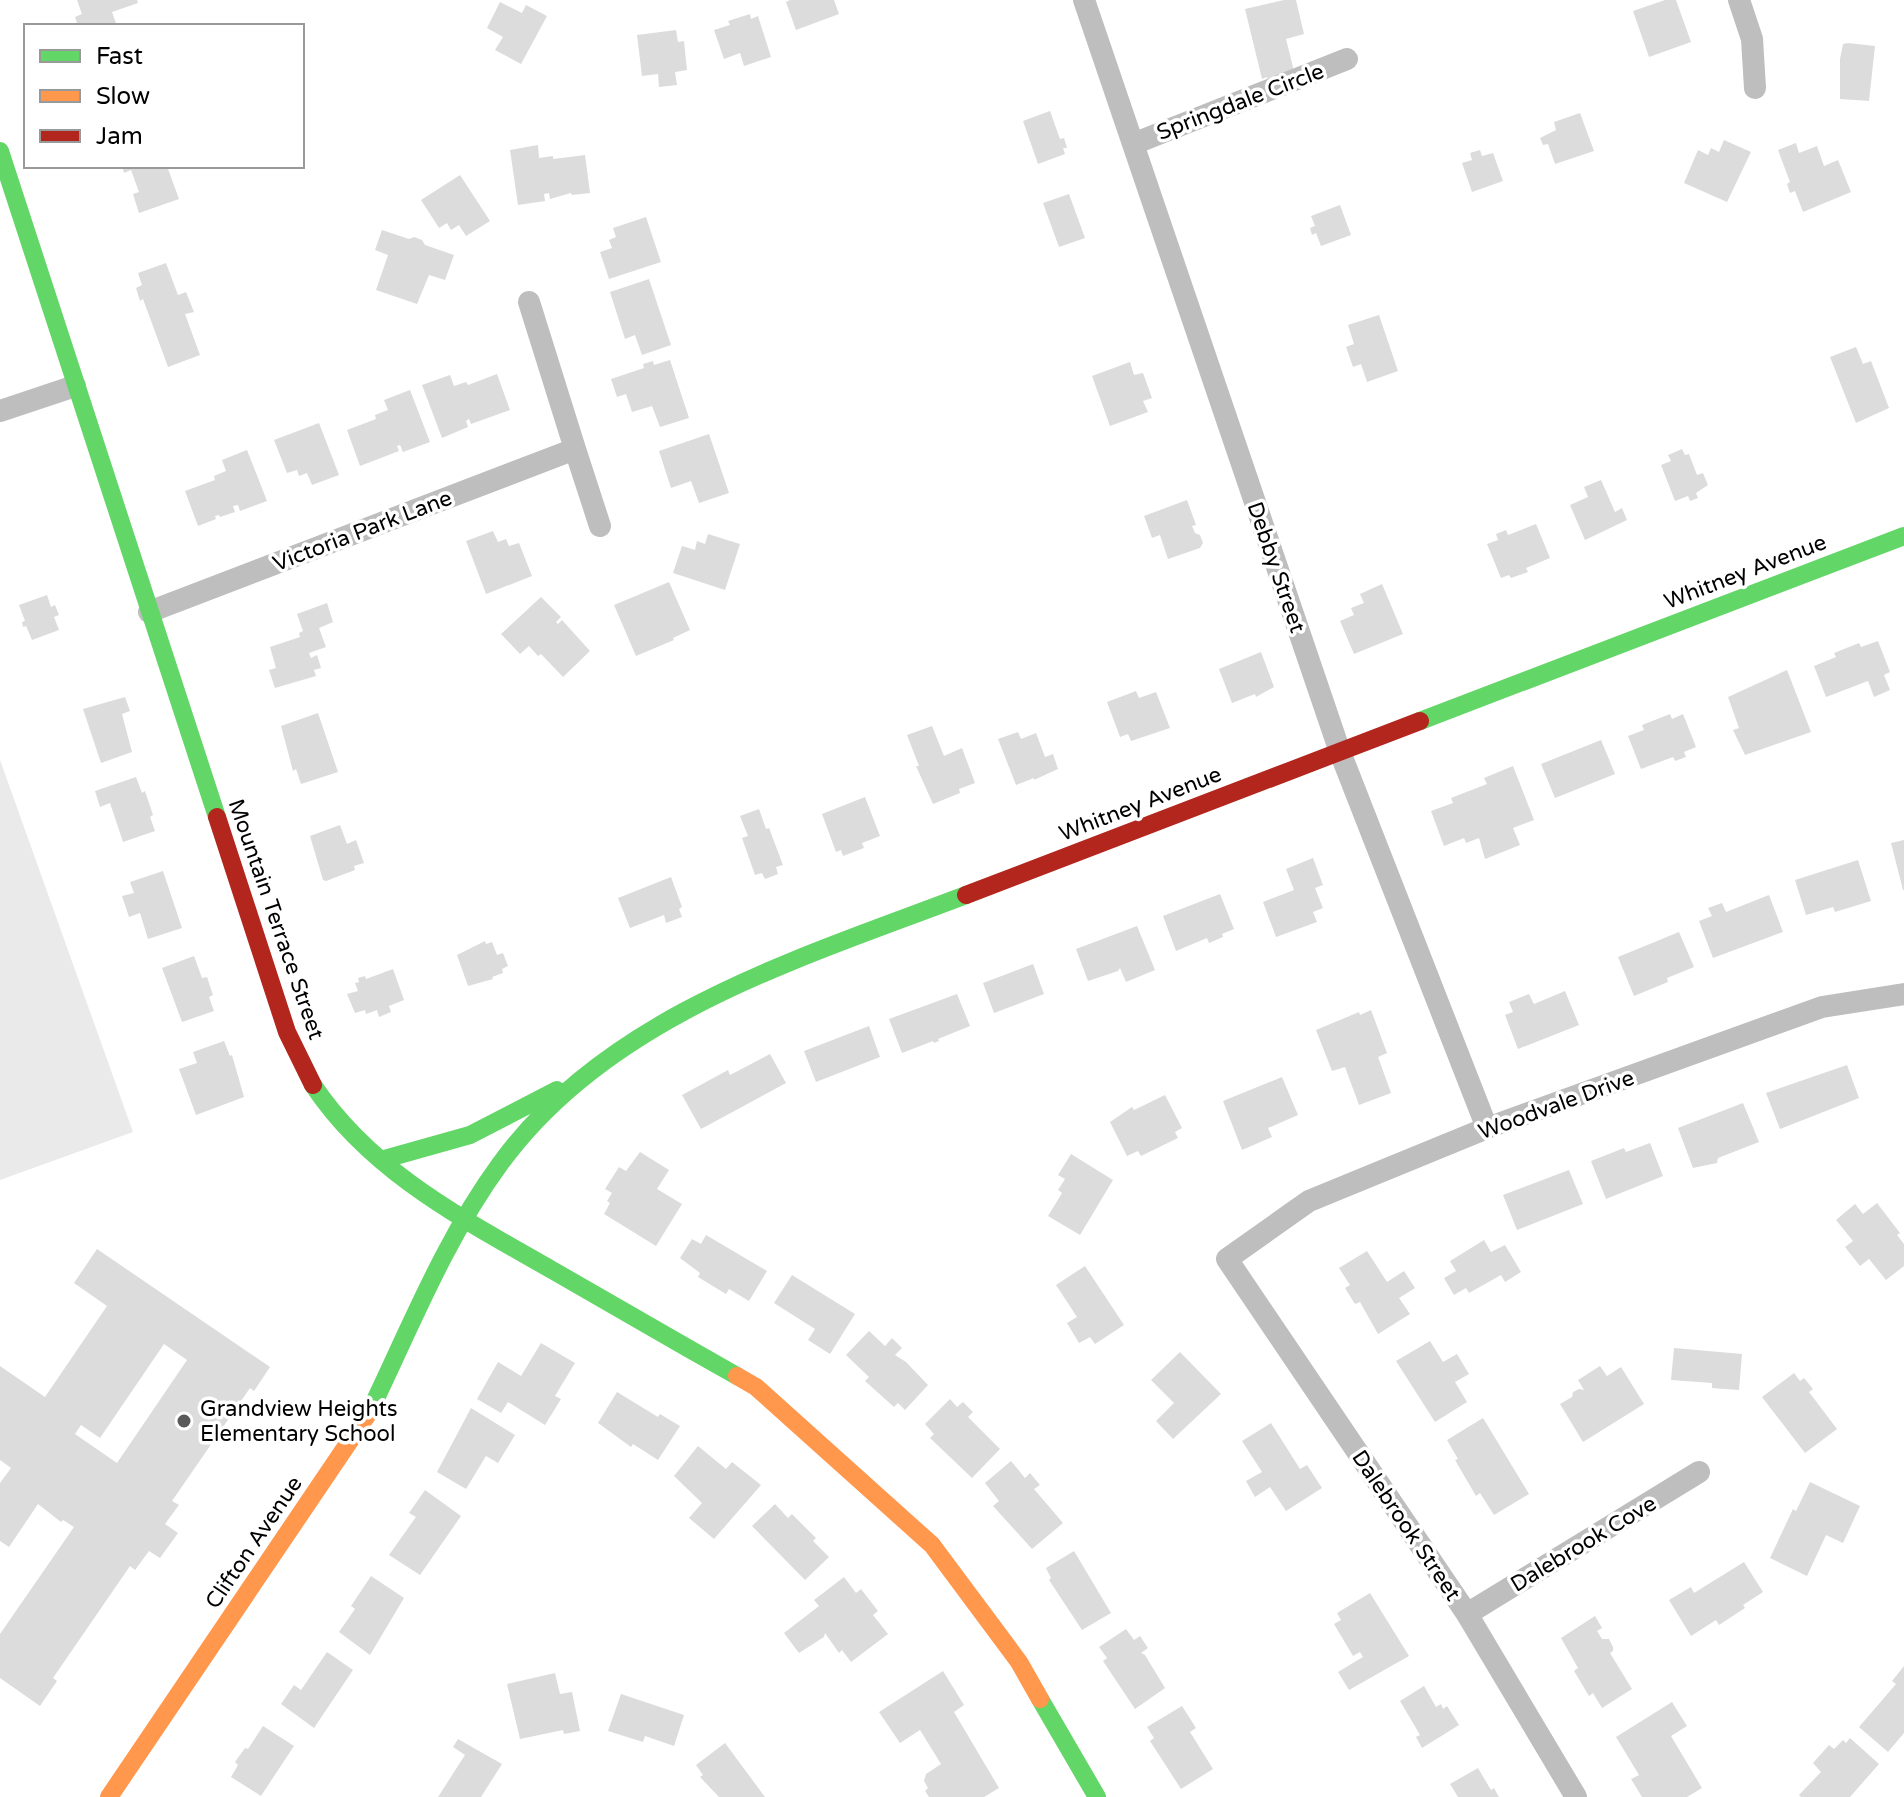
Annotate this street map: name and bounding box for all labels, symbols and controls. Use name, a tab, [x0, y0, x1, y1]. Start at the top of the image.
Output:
legend	[24, 24, 304, 168]
text: Fast	[96, 42, 143, 71]
street label: Springdale Circle	[1153, 58, 1328, 146]
text: Slow	[96, 82, 150, 111]
text: Jam	[96, 122, 143, 151]
street label: Victoria Park Lane	[269, 485, 455, 577]
street label: Debby Street	[1242, 499, 1311, 636]
street label: Whitney Avenue	[1661, 529, 1830, 615]
street label: Whitney Avenue	[1056, 761, 1225, 847]
street label: Mountain Terrace Street	[223, 796, 329, 1043]
street label: Woodvale Drive	[1475, 1065, 1638, 1145]
place label: Grandview Heights Elementary School	[200, 1396, 398, 1447]
marker: Grandview Heights Elementary School	[175, 1412, 193, 1430]
street label: Dalebrook Street	[1346, 1445, 1466, 1606]
street label: Clifton Avenue	[200, 1471, 308, 1614]
street label: Dalebrook Cove	[1506, 1490, 1661, 1598]

